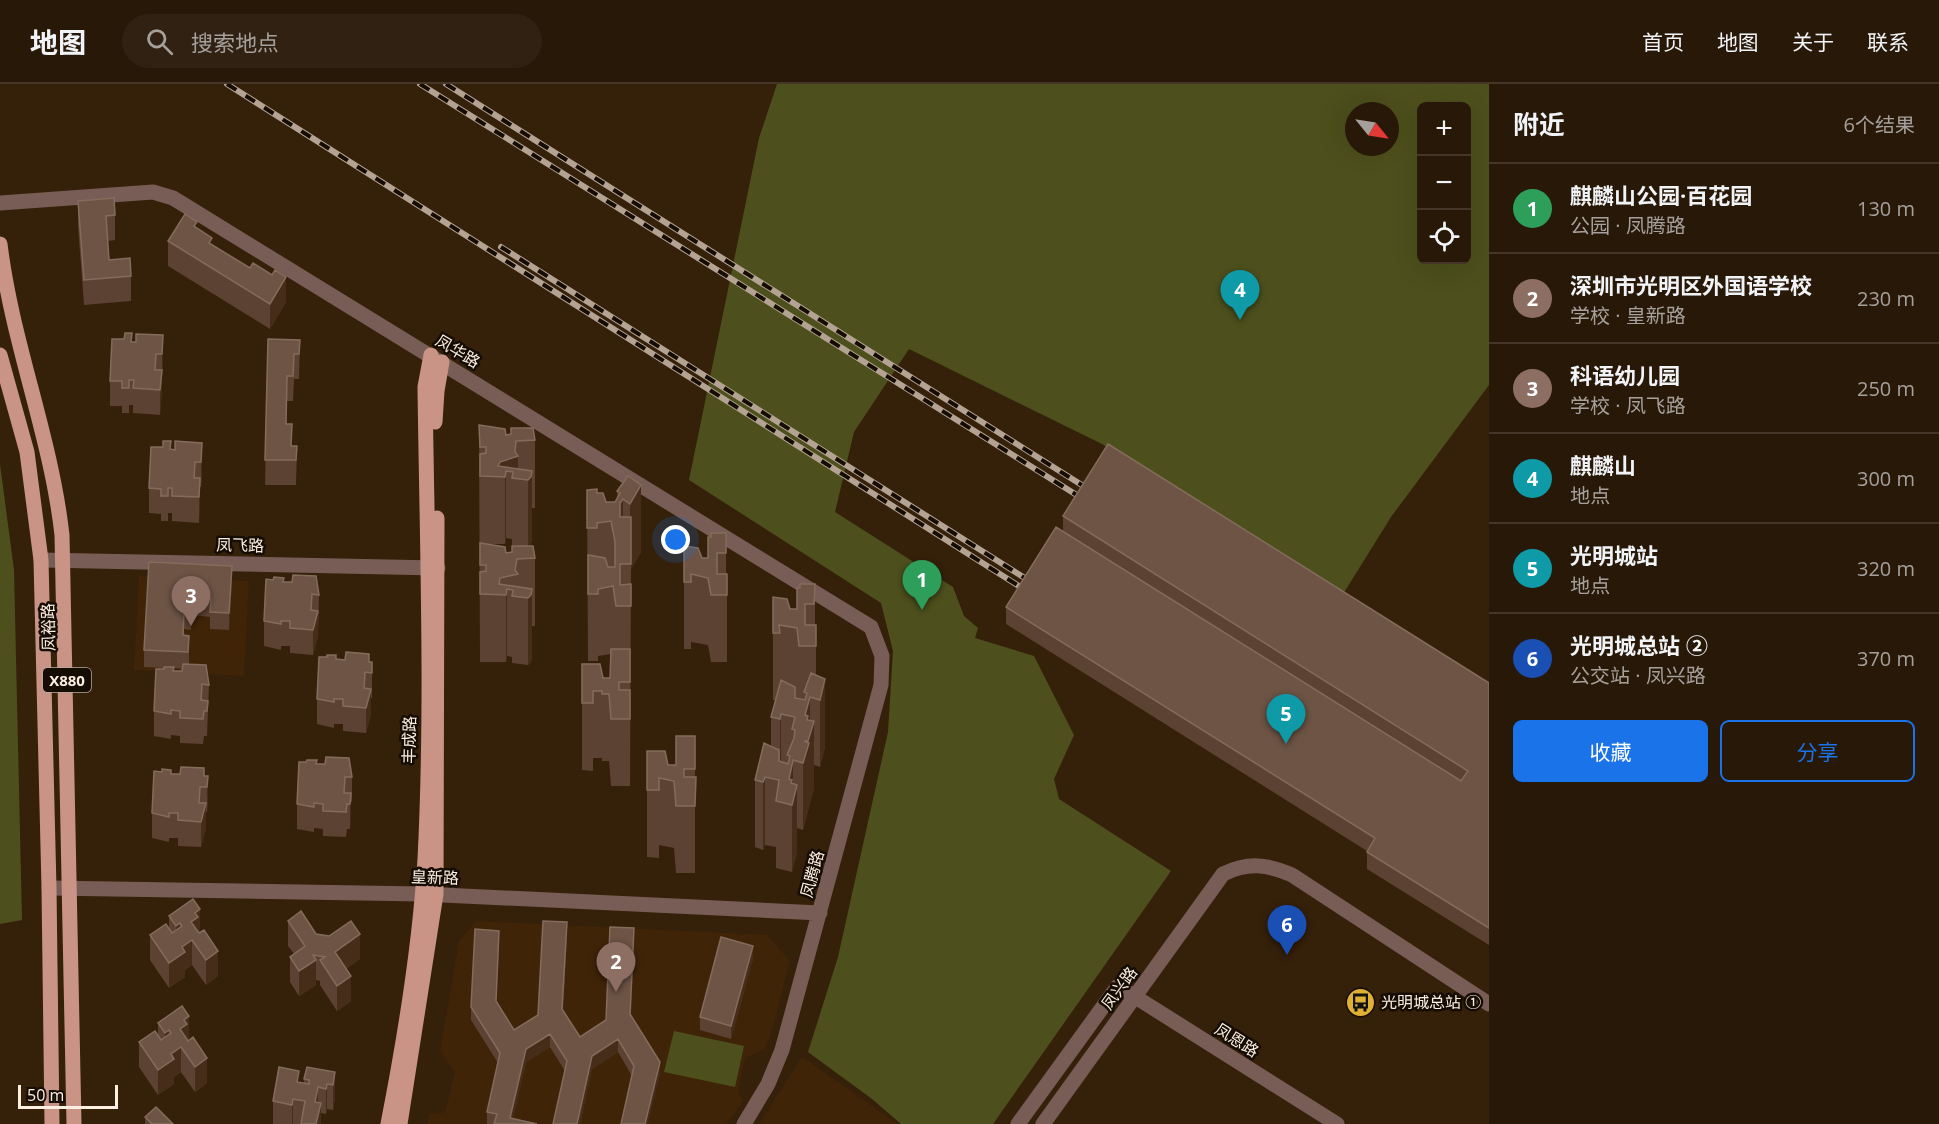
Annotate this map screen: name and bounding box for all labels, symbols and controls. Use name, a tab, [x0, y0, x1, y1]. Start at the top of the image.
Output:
search box	[122, 14, 542, 68]
text: 地图	[30, 23, 86, 61]
icon: search	[143, 25, 176, 58]
text: 搜索地点	[191, 27, 279, 57]
text: 首页	[1642, 28, 1684, 56]
text: 地图	[1717, 28, 1759, 56]
text: 关于	[1792, 28, 1834, 56]
text: 联系	[1867, 28, 1909, 56]
north arrow	[1345, 102, 1399, 156]
map controls	[1417, 102, 1471, 264]
button: +	[1417, 102, 1471, 156]
text: 附近	[1513, 106, 1565, 142]
text: 6个结果	[1844, 111, 1915, 138]
button: −	[1417, 156, 1471, 210]
text: 麒麟山公园·百花园	[1570, 180, 1752, 210]
text: 1	[1527, 195, 1538, 222]
text: 130 m	[1857, 195, 1915, 222]
button: locate	[1417, 210, 1471, 264]
text: 公园 · 凤腾路	[1570, 212, 1686, 239]
pin: 4	[1220, 270, 1260, 320]
text: 深圳市光明区外国语学校	[1570, 270, 1812, 300]
text: 2	[1527, 285, 1538, 312]
text: 230 m	[1857, 285, 1915, 312]
text: 学校 · 皇新路	[1570, 302, 1686, 329]
street label: 凤华路	[432, 329, 484, 373]
text: 科语幼儿园	[1570, 360, 1680, 390]
text: 3	[1527, 375, 1538, 402]
text: 250 m	[1857, 375, 1915, 402]
text: 学校 · 凤飞路	[1570, 392, 1686, 419]
text: 麒麟山	[1570, 450, 1636, 480]
text: 4	[1527, 465, 1538, 492]
text: 300 m	[1857, 465, 1915, 492]
text: 地点	[1570, 482, 1610, 509]
your location	[661, 525, 690, 554]
street label: 凤飞路	[216, 534, 264, 556]
text: 光明城站	[1570, 540, 1658, 570]
text: 5	[1527, 555, 1538, 582]
text: 320 m	[1857, 555, 1915, 582]
pin: 1	[902, 560, 942, 610]
text: 地点	[1570, 572, 1610, 599]
pin: 3	[172, 576, 210, 626]
street label: 凤裕路	[37, 603, 59, 651]
text: 光明城总站 ②	[1570, 630, 1708, 660]
text: 6	[1527, 645, 1538, 672]
text: 370 m	[1857, 645, 1915, 672]
text: 公交站 · 凤兴路	[1570, 662, 1706, 689]
road number: X880	[43, 668, 91, 692]
pin: 5	[1266, 694, 1306, 744]
street label: 丰成路	[398, 716, 420, 764]
button: 收藏	[1513, 720, 1708, 782]
button: 分享	[1720, 720, 1915, 782]
street label: 凤腾路	[795, 848, 829, 900]
street label: 皇新路	[411, 865, 459, 889]
pin: 6	[1268, 906, 1306, 955]
pin: 2	[596, 942, 636, 992]
street label: 凤兴路	[1096, 962, 1142, 1014]
bus stop icon: 光明城总站 ①	[1344, 986, 1376, 1018]
place label: 光明城总站 ①	[1381, 991, 1481, 1013]
street label: 凤恩路	[1211, 1018, 1263, 1062]
scale bar	[18, 1082, 118, 1110]
text: 50 m	[27, 1084, 64, 1106]

